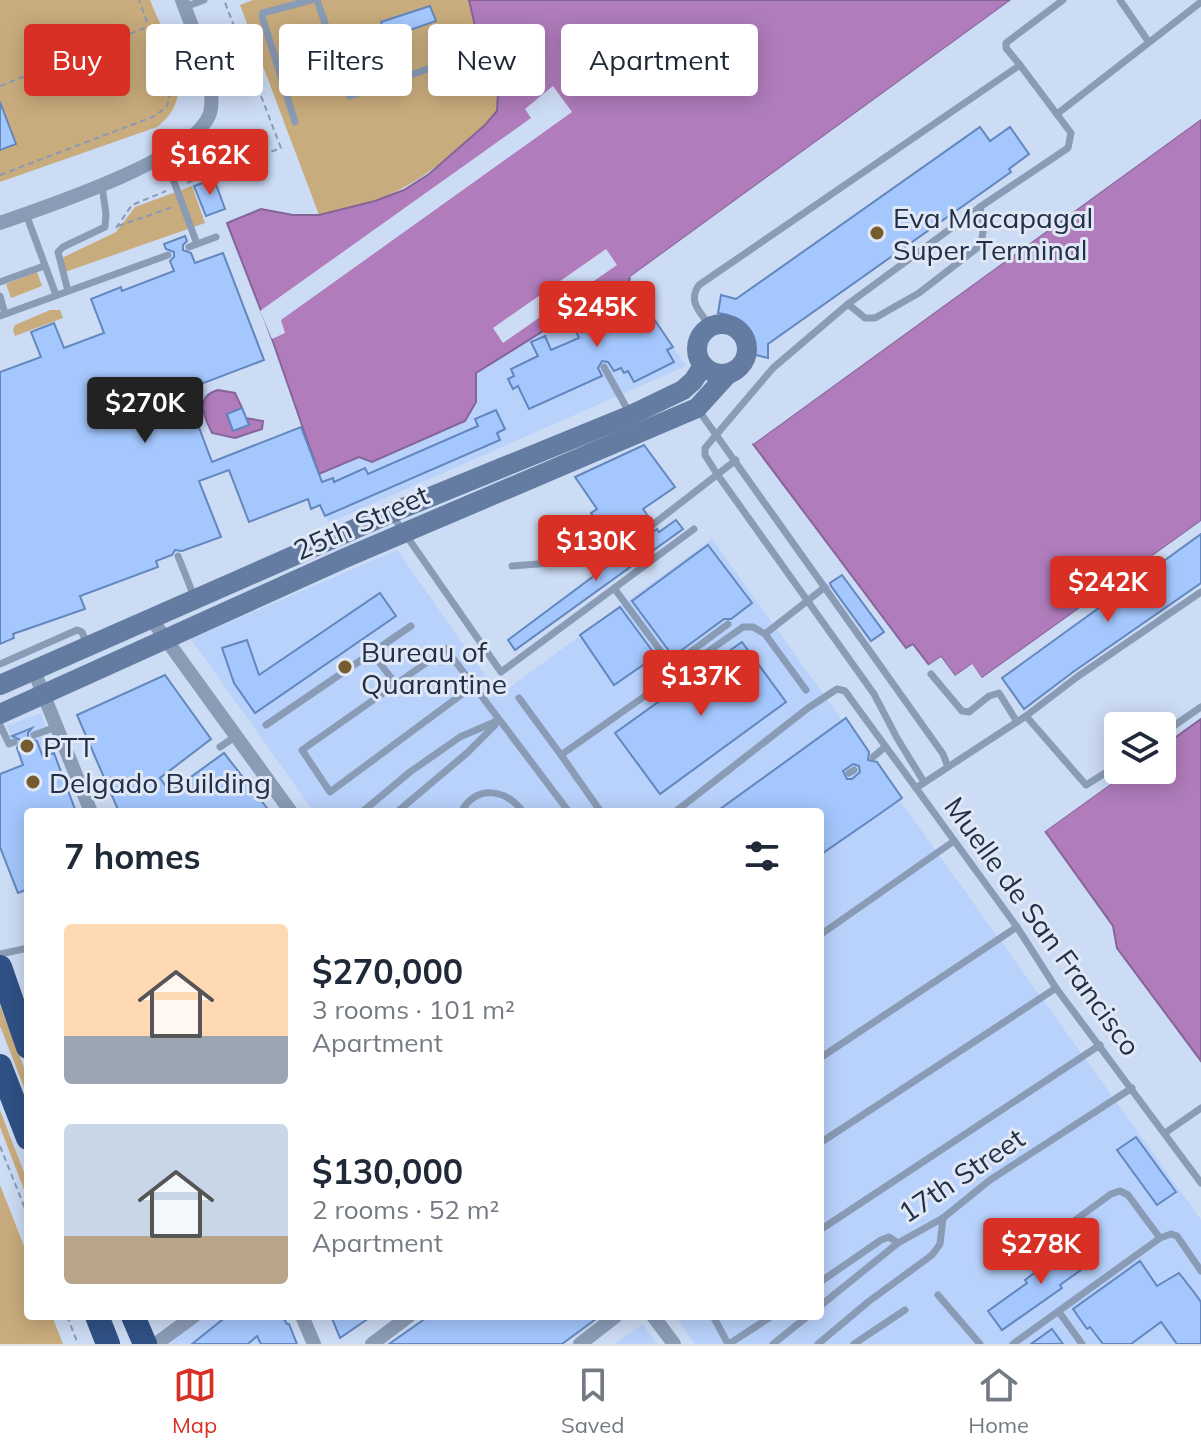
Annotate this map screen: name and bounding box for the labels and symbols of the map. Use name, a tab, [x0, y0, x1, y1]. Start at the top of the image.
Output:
pin: $162K	[154, 129, 266, 197]
place label: Eva Macapagal Super Terminal	[893, 200, 1093, 267]
marker: Eva Macapagal Super Terminal	[868, 224, 886, 242]
pin: $245K	[541, 281, 653, 349]
pin: $270K	[89, 377, 201, 445]
street label: 25th Street	[288, 477, 434, 567]
pin: $130K	[540, 515, 652, 583]
pin: $242K	[1052, 556, 1164, 624]
place label: Bureau of Quarantine	[361, 634, 507, 701]
pin: $137K	[645, 650, 757, 718]
marker: Bureau of Quarantine	[336, 658, 354, 676]
place label: PTT	[43, 729, 95, 764]
marker: PTT	[18, 737, 36, 755]
place label: Delgado Building	[49, 765, 271, 800]
marker: Delgado Building	[24, 773, 42, 791]
street label: Muelle de San Francisco	[937, 790, 1149, 1062]
street label: 17th Street	[891, 1120, 1031, 1230]
pin: $278K	[985, 1218, 1097, 1286]

